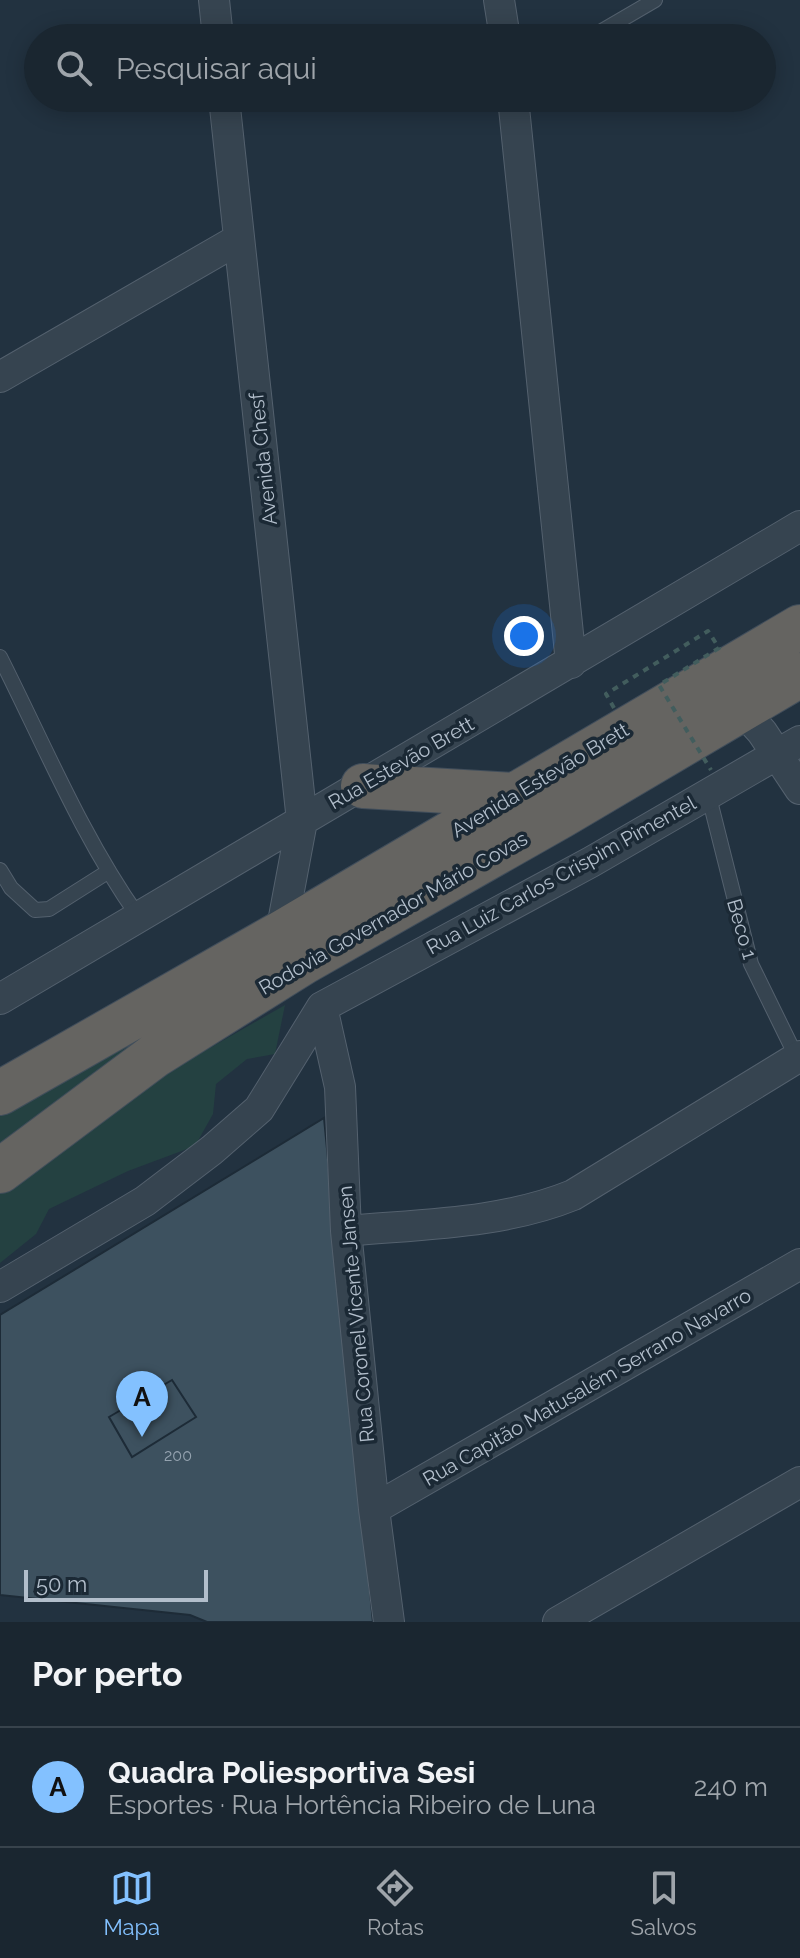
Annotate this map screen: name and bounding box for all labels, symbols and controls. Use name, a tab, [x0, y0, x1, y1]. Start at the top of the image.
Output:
search box	[24, 24, 776, 112]
icon: search	[52, 46, 96, 90]
text: Pesquisar aqui	[116, 51, 317, 86]
street label: Avenida Chesf	[244, 390, 282, 526]
your location	[504, 616, 544, 656]
street label: Rua Estevão Brett	[324, 711, 478, 814]
street label: Avenida Estevāo Brett	[447, 717, 633, 842]
street label: Rua Luiz Carlos Crispim Pimentel	[422, 790, 700, 959]
street label: Rodovia Governador Mário Covas	[254, 826, 532, 1000]
street label: Beco 1	[722, 896, 762, 962]
street label: Rua Coronel Vicente Jansen	[333, 1185, 379, 1443]
street label: Rua Capitão Matusalém Serrano Navarro	[419, 1283, 755, 1491]
pin: A	[116, 1371, 168, 1437]
house number: 200	[164, 1446, 192, 1465]
scale bar	[24, 1566, 208, 1602]
text: 50 m	[36, 1571, 87, 1597]
text: Por perto	[32, 1654, 183, 1694]
text: Quadra Poliesportiva Sesi	[108, 1755, 476, 1790]
text: A	[49, 1772, 67, 1802]
text: 240 m	[694, 1772, 768, 1802]
text: Esportes · Rua Hortência Ribeiro de Luna	[108, 1790, 596, 1820]
tab: Mapa	[103, 1866, 160, 1940]
tab: Rotas	[367, 1866, 424, 1940]
tab: Salvos	[631, 1866, 697, 1940]

